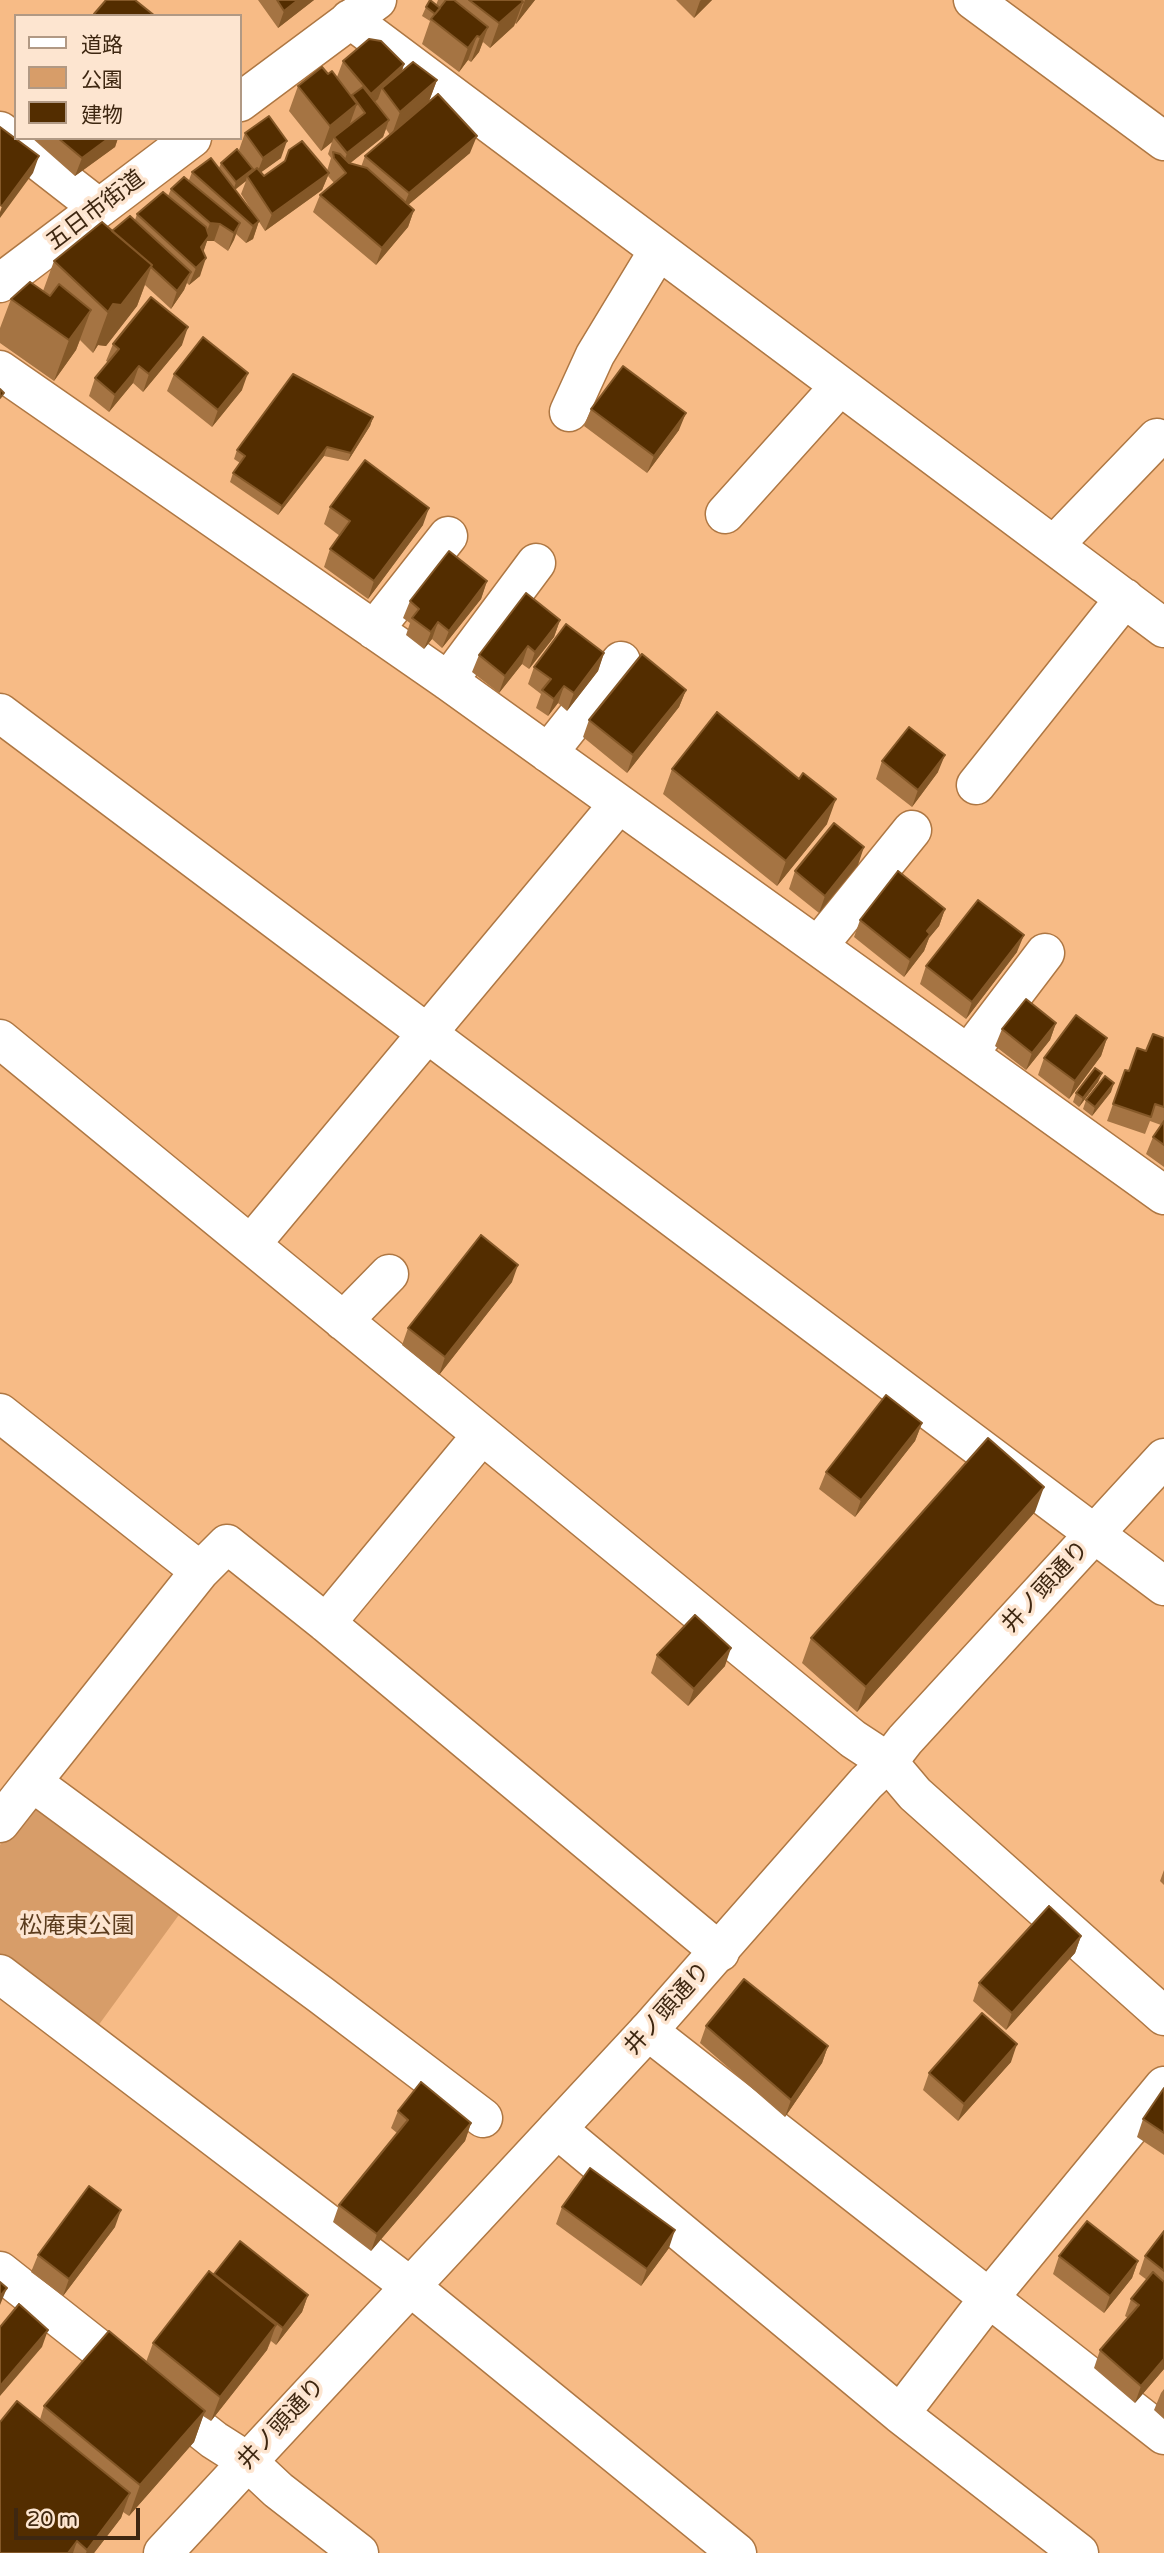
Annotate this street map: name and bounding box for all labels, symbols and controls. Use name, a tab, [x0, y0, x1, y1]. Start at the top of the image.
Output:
legend	[14, 14, 242, 140]
text: 道路	[81, 33, 123, 58]
text: 公園	[81, 68, 123, 93]
text: 建物	[81, 103, 123, 128]
street label: 五日市街道	[42, 165, 150, 257]
street label: 井ノ頭通り	[997, 1536, 1095, 1638]
park label: 松庵東公園	[20, 1913, 134, 1941]
street label: 井ノ頭通り	[619, 1957, 717, 2061]
street label: 井ノ頭通り	[233, 2373, 331, 2475]
scale bar	[18, 2494, 144, 2538]
text: 20 m	[27, 2507, 78, 2532]

